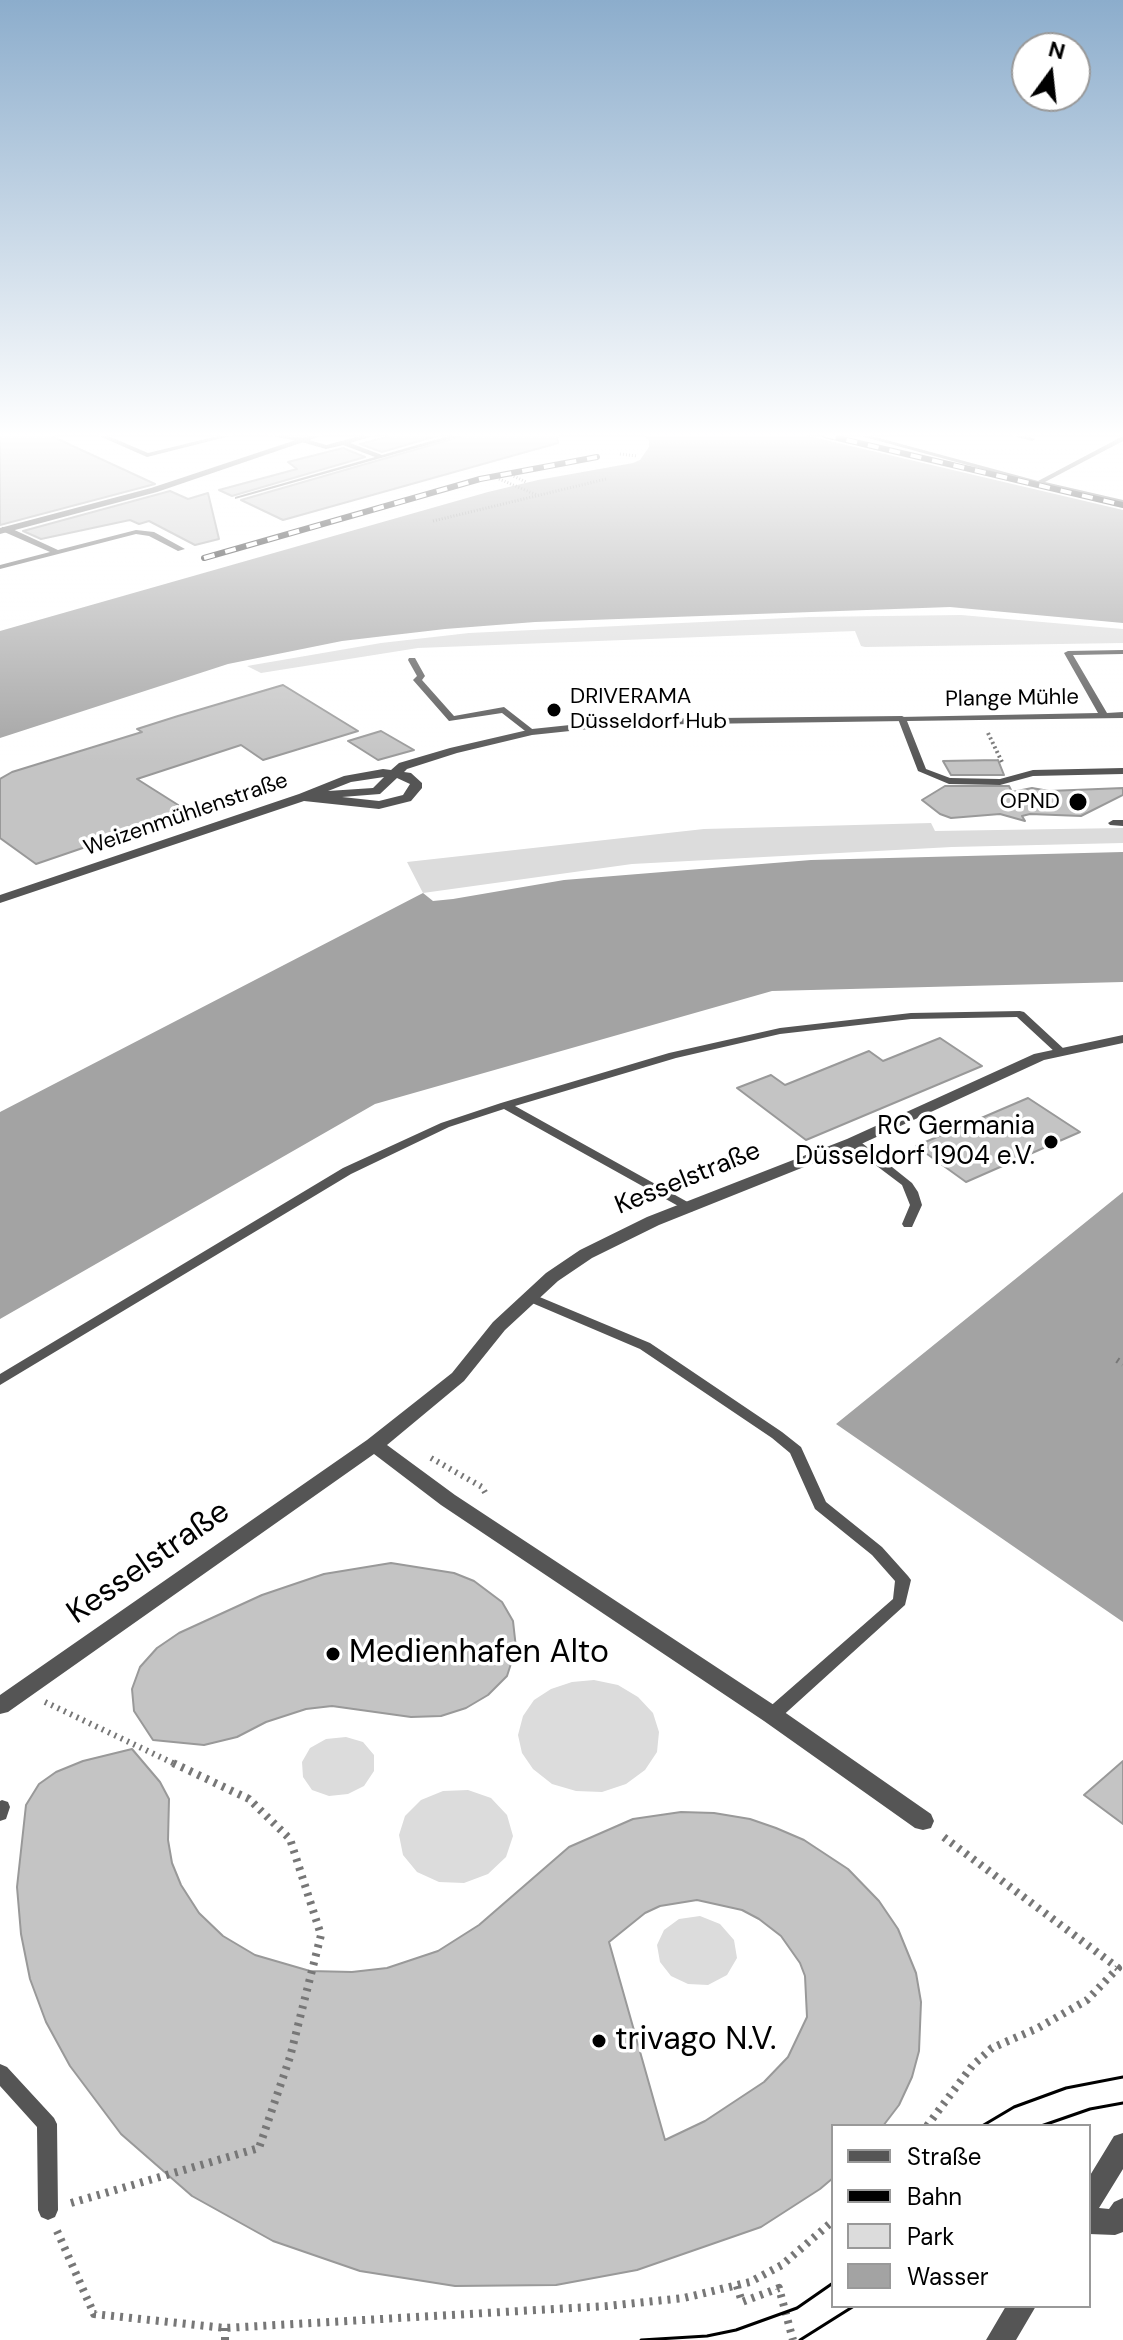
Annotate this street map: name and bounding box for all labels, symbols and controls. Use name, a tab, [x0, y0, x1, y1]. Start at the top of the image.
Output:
north arrow	[1011, 32, 1091, 112]
text: N	[1045, 34, 1068, 66]
place label: DRIVERAMA Düsseldorf Hub	[570, 684, 727, 736]
street label: Plange Mühle	[945, 685, 1079, 713]
marker: DRIVERAMA Düsseldorf Hub	[545, 701, 563, 719]
street label: Weizenmühlenstraße	[81, 768, 291, 862]
place label: OPND	[1000, 789, 1060, 815]
marker: OPND	[1067, 791, 1089, 813]
place label: RC Germania Düsseldorf 1904 e.V.	[795, 1111, 1035, 1172]
marker: RC Germania Düsseldorf 1904 e.V.	[1042, 1133, 1060, 1151]
street label: Kesselstraße	[611, 1136, 765, 1222]
street label: Kesselstraße	[60, 1493, 238, 1633]
place label: Medienhafen Alto	[349, 1635, 609, 1673]
marker: Medienhafen Alto	[324, 1645, 342, 1663]
place label: trivago N.V.	[615, 2022, 776, 2060]
marker: trivago N.V.	[590, 2032, 608, 2050]
legend	[831, 2124, 1091, 2308]
text: Straße	[907, 2141, 981, 2172]
text: Bahn	[907, 2181, 962, 2212]
text: Park	[907, 2221, 954, 2252]
text: Wasser	[907, 2261, 989, 2292]

